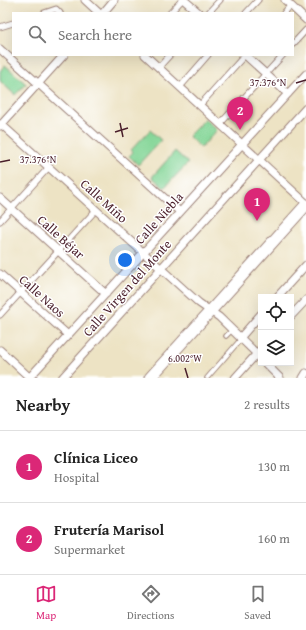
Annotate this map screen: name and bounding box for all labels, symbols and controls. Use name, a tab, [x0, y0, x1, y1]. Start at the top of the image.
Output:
search box	[12, 12, 294, 56]
icon: search	[26, 23, 48, 45]
text: Search here	[58, 24, 132, 45]
text: 37.376°N	[250, 75, 287, 90]
pin: 2	[227, 97, 253, 130]
text: 37.376°N	[20, 152, 57, 167]
street label: Calle Miño	[76, 175, 132, 228]
street label: Calle Niebla	[130, 187, 188, 248]
pin: 1	[244, 188, 270, 221]
street label: Calle Béjar	[33, 211, 89, 264]
street label: Calle Virgen del Monte	[78, 235, 176, 341]
your location	[115, 250, 135, 270]
street label: Calle Naos	[15, 270, 69, 322]
map controls	[258, 294, 294, 366]
button: locate	[258, 294, 294, 330]
button: layers	[258, 330, 294, 366]
text: 6.002°W	[168, 351, 202, 366]
text: Nearby	[16, 392, 70, 417]
text: 2 results	[244, 395, 290, 414]
text: Clínica Liceo	[54, 447, 138, 468]
text: 1	[26, 457, 32, 476]
text: 130 m	[258, 457, 290, 476]
text: Hospital	[54, 468, 99, 487]
text: Frutería Marisol	[54, 519, 164, 540]
text: 2	[26, 529, 32, 548]
text: 160 m	[258, 529, 290, 548]
text: Supermarket	[54, 540, 125, 559]
tab: Map	[35, 583, 57, 623]
tab: Directions	[127, 583, 174, 623]
tab: Saved	[244, 583, 271, 623]

